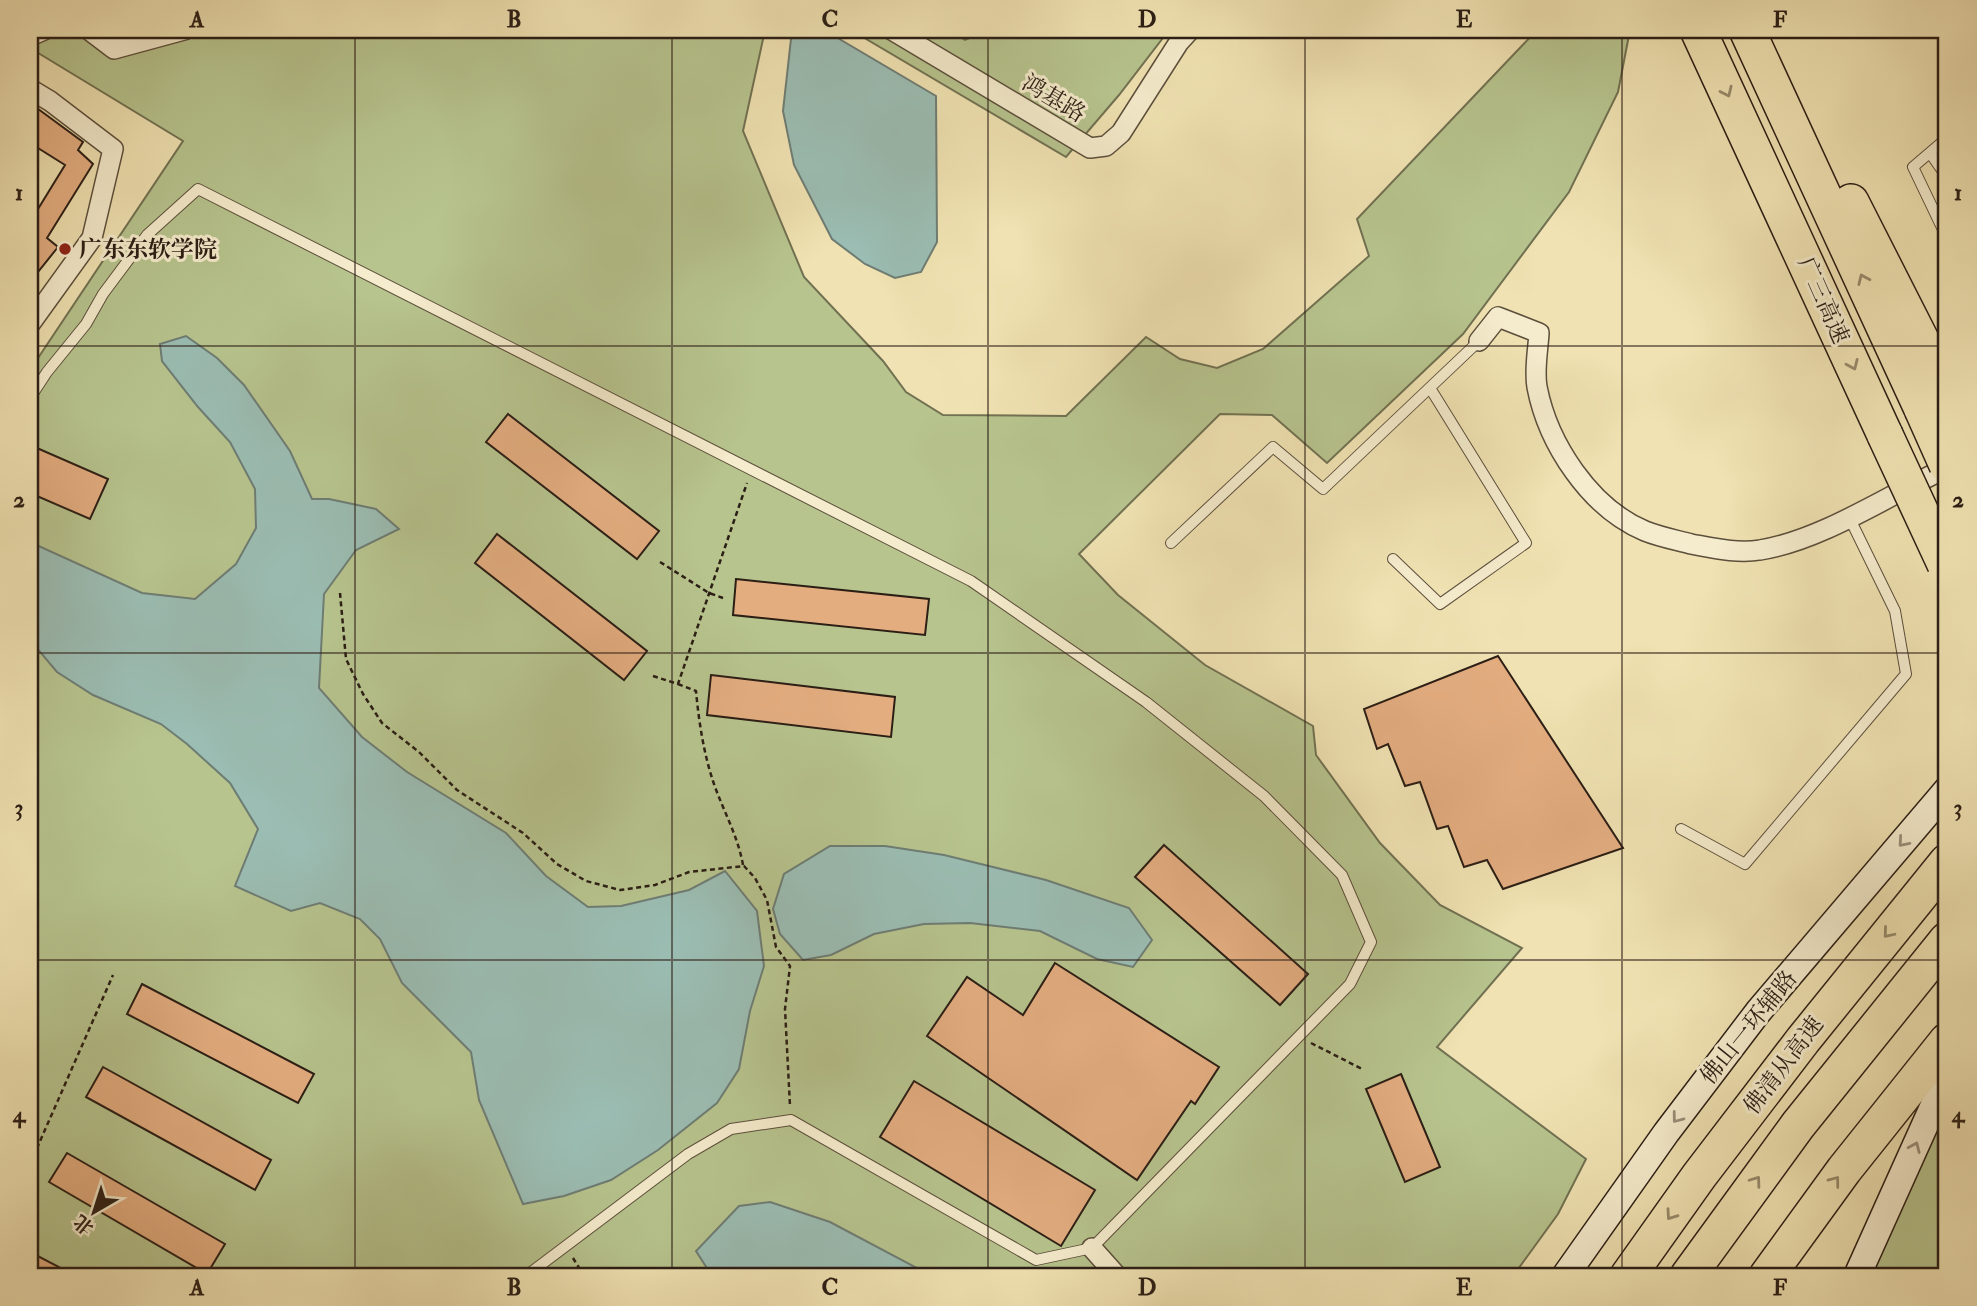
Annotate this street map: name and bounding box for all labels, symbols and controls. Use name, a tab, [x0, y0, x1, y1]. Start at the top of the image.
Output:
text: A	[189, 5, 205, 34]
text: B	[506, 5, 522, 34]
text: C	[822, 5, 838, 34]
text: D	[1138, 5, 1156, 34]
text: E	[1456, 5, 1473, 34]
text: F	[1773, 5, 1788, 34]
street label: 鸿基路	[1017, 68, 1091, 129]
one-way arrow	[1718, 84, 1732, 97]
text: 1	[15, 178, 23, 207]
text: 1	[1954, 178, 1962, 207]
place label: 广东东软学院	[79, 235, 217, 264]
marker: 广东东软学院	[57, 241, 73, 257]
street label: 广三高速	[1792, 252, 1855, 348]
one-way arrow	[1857, 274, 1871, 287]
one-way arrow	[1845, 357, 1859, 370]
text: 2	[13, 485, 25, 514]
text: 2	[1952, 485, 1964, 514]
text: 3	[15, 793, 23, 822]
text: 3	[1954, 793, 1962, 822]
one-way arrow	[1899, 834, 1911, 847]
one-way arrow	[1884, 924, 1896, 937]
street label: 佛山一环辅路	[1694, 965, 1803, 1090]
street label: 佛清从高速	[1737, 1011, 1830, 1120]
text: 4	[12, 1100, 27, 1129]
text: 4	[1951, 1100, 1966, 1129]
one-way arrow	[1672, 1110, 1685, 1123]
one-way arrow	[1907, 1142, 1921, 1154]
north arrow	[60, 1176, 130, 1246]
one-way arrow	[1748, 1176, 1760, 1189]
one-way arrow	[1827, 1177, 1840, 1189]
one-way arrow	[1667, 1207, 1679, 1220]
text: 北	[69, 1209, 99, 1240]
text: A	[189, 1273, 205, 1302]
text: B	[506, 1273, 522, 1302]
text: C	[822, 1273, 838, 1302]
text: D	[1138, 1273, 1156, 1302]
text: E	[1456, 1273, 1473, 1302]
text: F	[1773, 1273, 1788, 1302]

